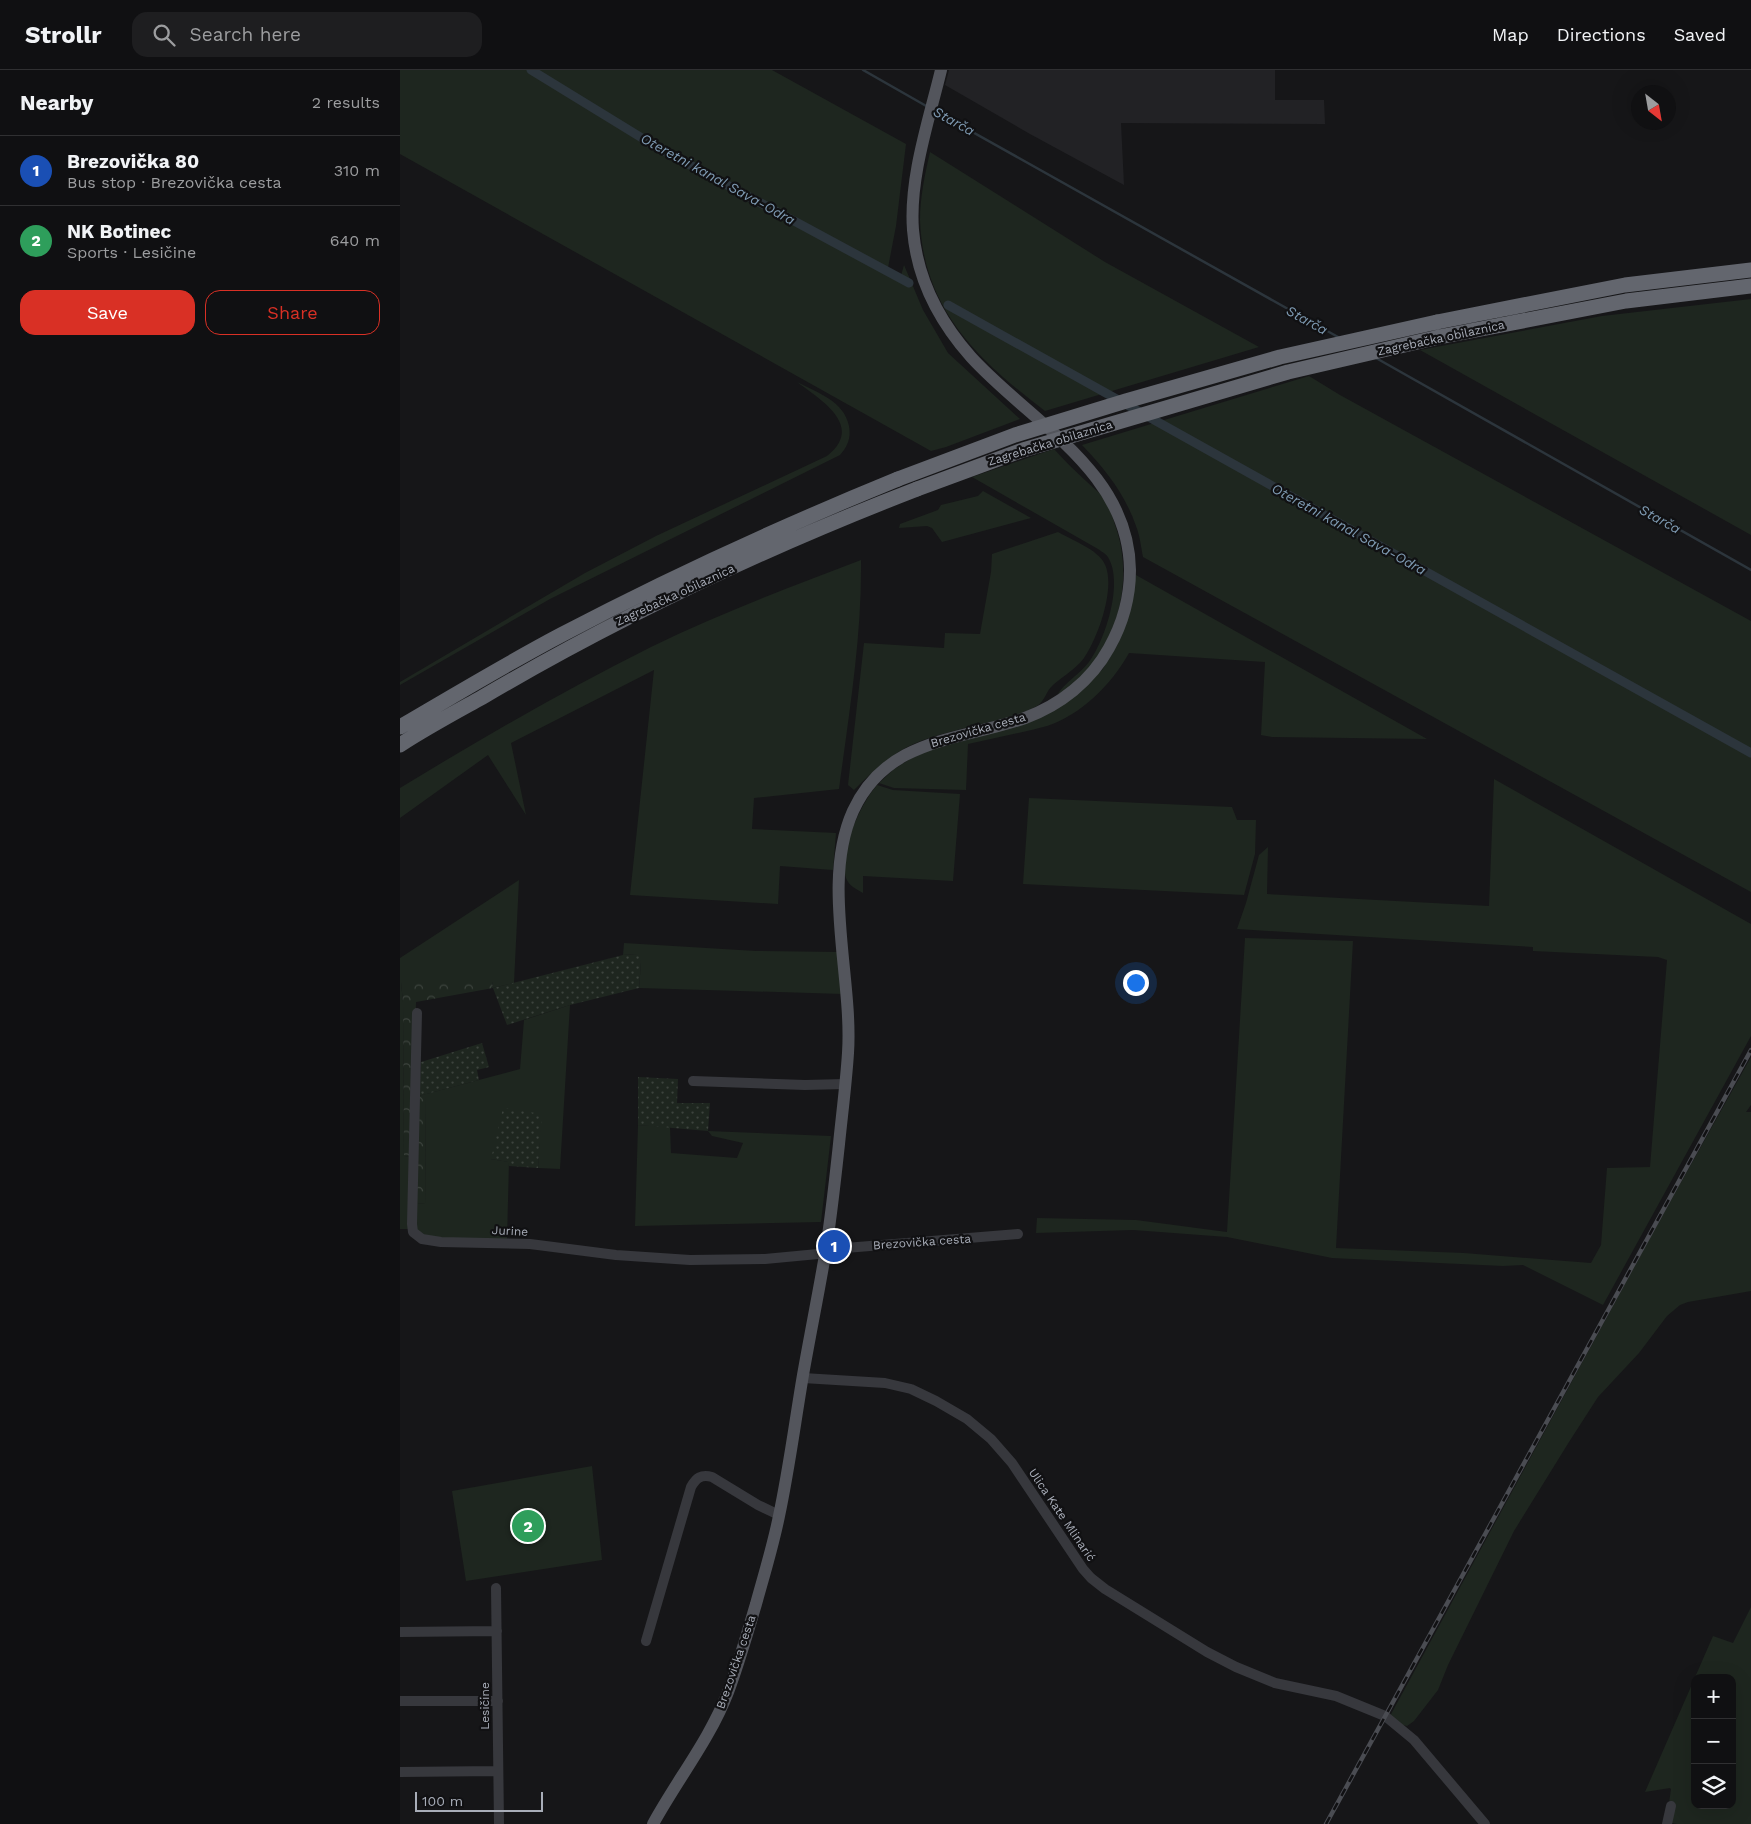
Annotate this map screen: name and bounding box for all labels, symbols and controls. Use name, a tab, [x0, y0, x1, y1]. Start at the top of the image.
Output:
search box	[132, 12, 482, 57]
text: Strollr	[25, 21, 102, 49]
icon: search	[150, 21, 178, 49]
text: Search here	[190, 23, 301, 46]
text: Map	[1492, 24, 1529, 45]
text: Directions	[1557, 24, 1646, 45]
text: Saved	[1674, 24, 1726, 45]
north arrow	[1631, 85, 1676, 130]
text: Nearby	[20, 90, 93, 115]
text: 2 results	[312, 93, 380, 112]
water label: Starča	[931, 103, 978, 139]
water label: Oteretni kanal Sava-Odra	[638, 130, 798, 228]
text: Brezovička 80	[67, 150, 199, 173]
text: 1	[33, 161, 39, 180]
text: 310 m	[334, 161, 380, 180]
text: Bus stop · Brezovička cesta	[67, 173, 281, 192]
text: NK Botinec	[67, 220, 171, 243]
text: 2	[31, 231, 41, 250]
text: 640 m	[330, 231, 380, 250]
text: Sports · Lesičine	[67, 243, 196, 262]
button: Save	[20, 290, 195, 335]
button: Share	[205, 290, 380, 335]
water label: Starča	[1284, 302, 1331, 338]
street label: Zagrebačka obilaznica	[1376, 318, 1506, 358]
street label: Zagrebačka obilaznica	[986, 417, 1114, 469]
water label: Oteretni kanal Sava-Odra	[1269, 480, 1429, 578]
water label: Starča	[1637, 501, 1684, 537]
street label: Zagrebačka obilaznica	[613, 561, 737, 629]
street label: Brezovička cesta	[929, 710, 1027, 750]
your location	[1123, 970, 1149, 996]
street label: Jurine	[491, 1223, 529, 1239]
pin: 1	[818, 1227, 850, 1265]
street label: Brezovička cesta	[873, 1232, 972, 1252]
street label: Ulica Kate Mlinarić	[1026, 1466, 1098, 1564]
pin: 2	[512, 1507, 544, 1545]
street label: Brezovička cesta	[713, 1613, 759, 1711]
map controls	[1691, 1674, 1736, 1809]
button: +	[1691, 1674, 1736, 1719]
street label: Lesičine	[478, 1682, 492, 1730]
button: −	[1691, 1719, 1736, 1764]
button: layers	[1691, 1764, 1736, 1809]
scale bar	[415, 1789, 542, 1812]
text: 100 m	[422, 1793, 463, 1809]

